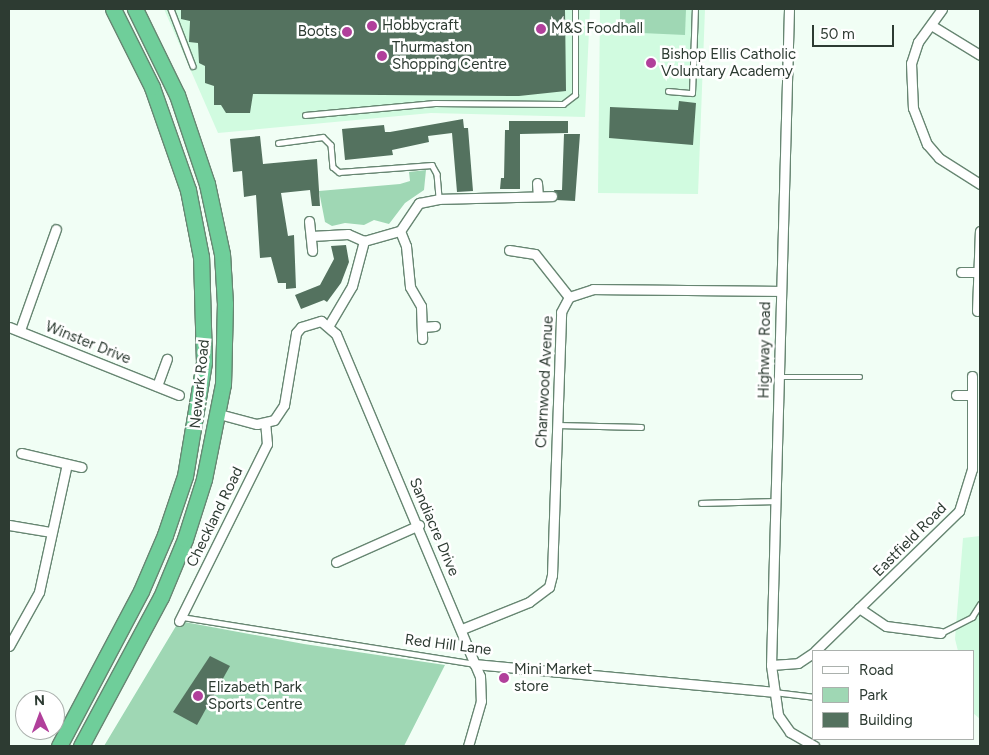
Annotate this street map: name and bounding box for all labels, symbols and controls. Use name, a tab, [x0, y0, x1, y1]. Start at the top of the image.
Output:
scale bar	[814, 15, 896, 47]
place label: Hobbycraft	[382, 17, 459, 35]
marker: Hobbycraft	[366, 20, 378, 32]
place label: M&S Foodhall	[551, 20, 643, 38]
place label: Boots	[298, 23, 337, 41]
marker: M&S Foodhall	[535, 23, 547, 35]
text: 50 m	[820, 25, 855, 43]
marker: Boots	[341, 26, 353, 38]
place label: Thurmaston Shopping Centre	[392, 38, 507, 73]
place label: Bishop Ellis Catholic Voluntary Academy	[661, 45, 796, 80]
marker: Thurmaston Shopping Centre	[376, 50, 388, 62]
marker: Bishop Ellis Catholic Voluntary Academy	[645, 57, 657, 69]
street label: Highway Road	[755, 301, 775, 399]
street label: Charnwood Avenue	[533, 315, 557, 449]
street label: Winster Drive	[43, 318, 133, 368]
street label: Newark Road	[186, 339, 214, 429]
street label: Checkland Road	[183, 464, 247, 570]
street label: Sandiacre Drive	[405, 475, 463, 579]
street label: Eastfield Road	[869, 499, 951, 581]
street label: Red Hill Lane	[404, 631, 492, 659]
legend	[812, 650, 974, 740]
place label: Mini Market store	[514, 660, 592, 695]
text: Road	[859, 661, 894, 679]
marker: Mini Market store	[498, 672, 510, 684]
place label: Elizabeth Park Sports Centre	[208, 678, 303, 713]
text: Park	[859, 686, 888, 704]
north arrow	[15, 690, 65, 740]
marker: Elizabeth Park Sports Centre	[192, 690, 204, 702]
text: N	[34, 692, 45, 709]
text: Building	[859, 711, 913, 729]

